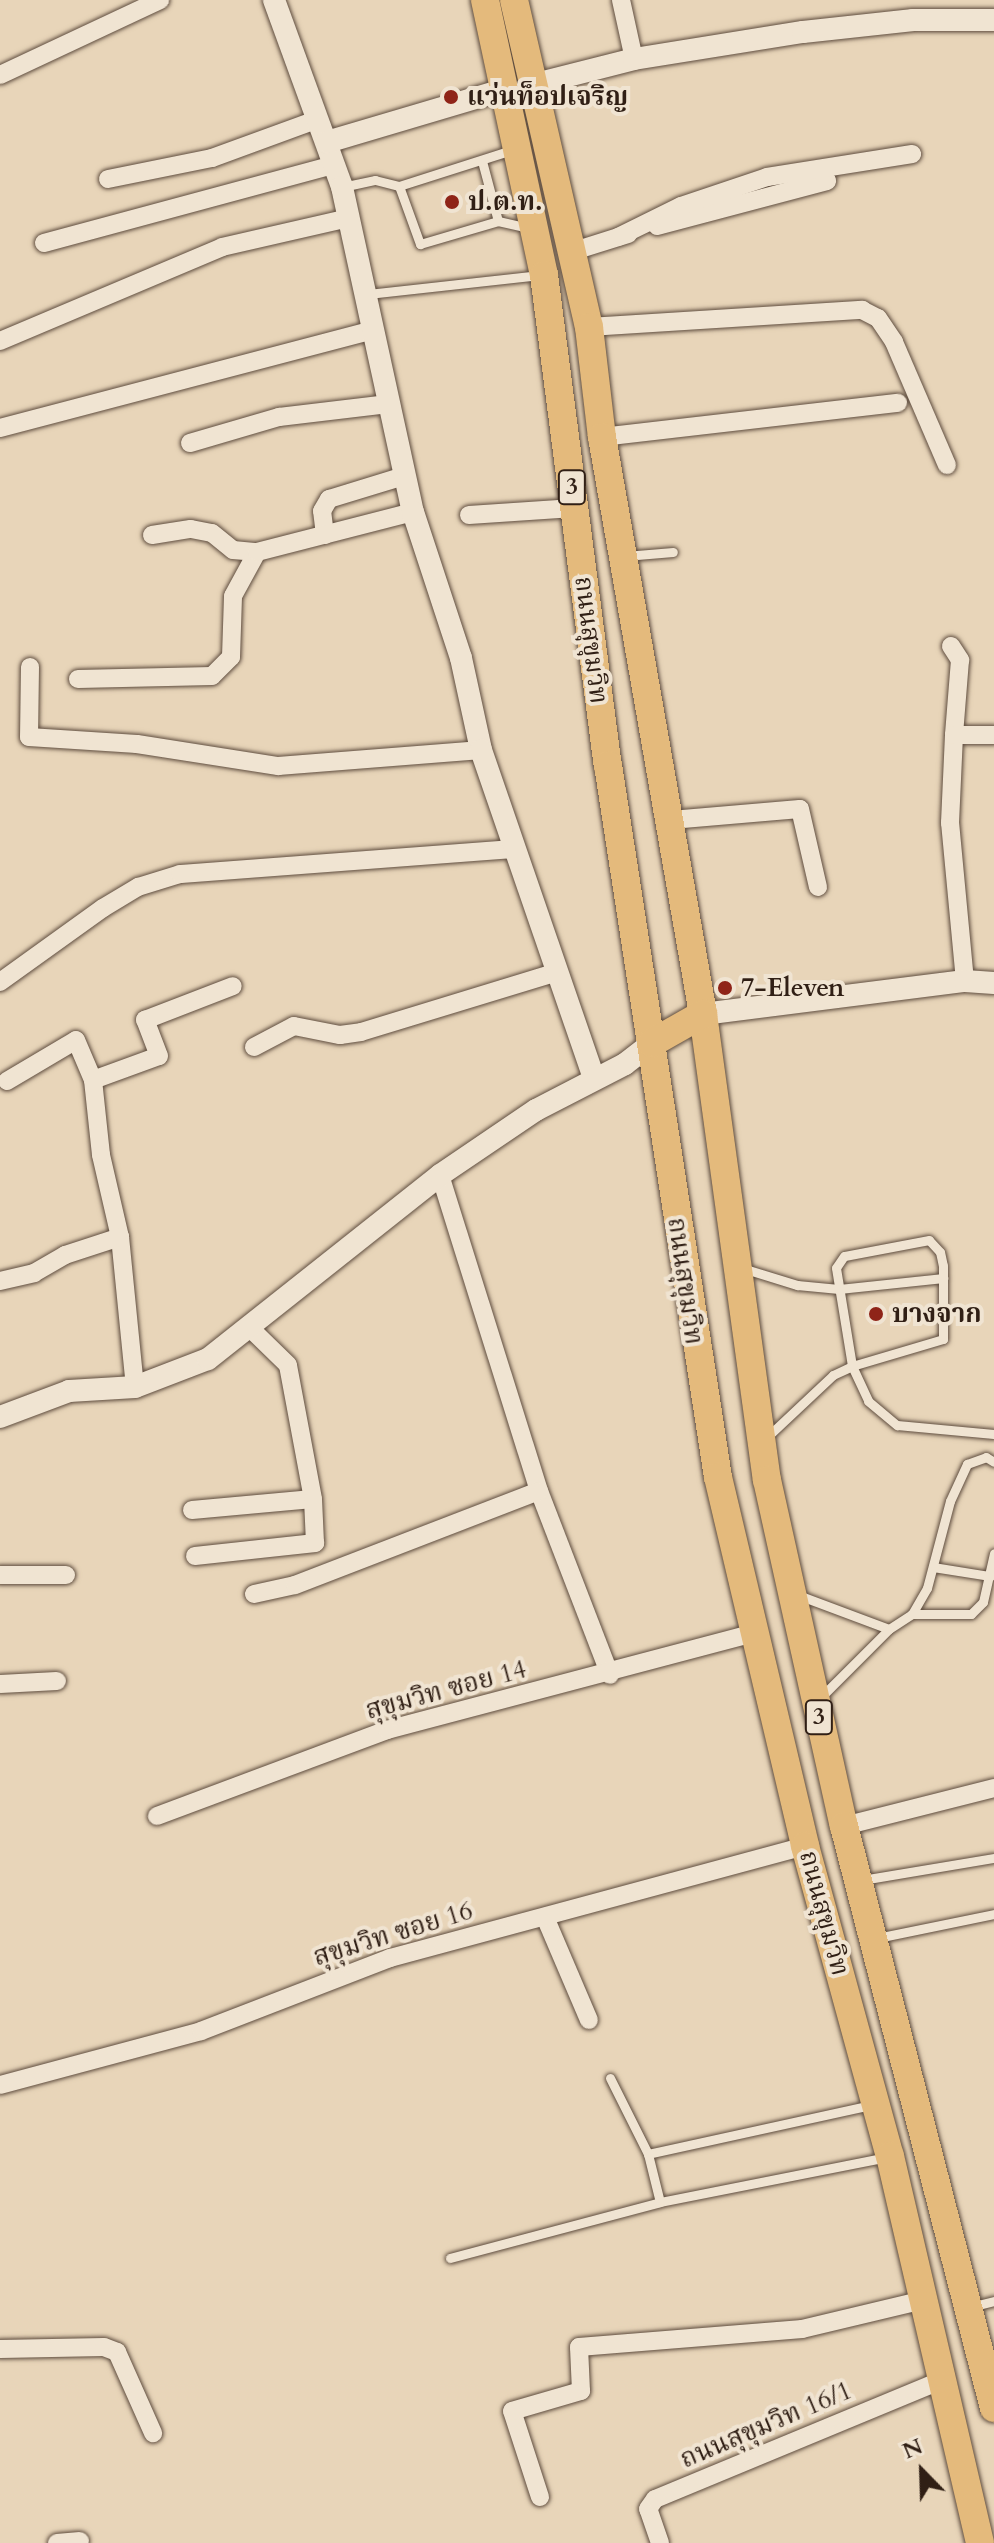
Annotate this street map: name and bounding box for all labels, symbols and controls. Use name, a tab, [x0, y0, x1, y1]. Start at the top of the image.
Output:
place label: แว่นท็อปเจริญ	[467, 81, 628, 113]
marker: แว่นท็อปเจริญ	[442, 88, 460, 106]
place label: ป.ต.ท.	[468, 186, 543, 218]
marker: ป.ต.ท.	[443, 193, 461, 211]
road number: 3	[556, 467, 588, 507]
street label: ถนนสุขุมวิท	[568, 574, 614, 706]
place label: 7-Eleven	[741, 972, 844, 1004]
marker: 7-Eleven	[716, 979, 734, 997]
street label: ถนนสุขุมวิท	[661, 1215, 709, 1347]
place label: บางจาก	[892, 1298, 982, 1330]
marker: บางจาก	[867, 1305, 885, 1323]
street label: สุขุมวิท ซอย 14	[362, 1654, 530, 1726]
road number: 3	[803, 1697, 835, 1737]
street label: ถนนสุขุมวิท	[792, 1847, 856, 1979]
street label: สุขุมวิท ซอย 16	[310, 1895, 476, 1973]
street label: ถนนสุขุมวิท 16/1	[675, 2375, 857, 2475]
north arrow	[882, 2431, 962, 2511]
text: N	[898, 2431, 927, 2466]

